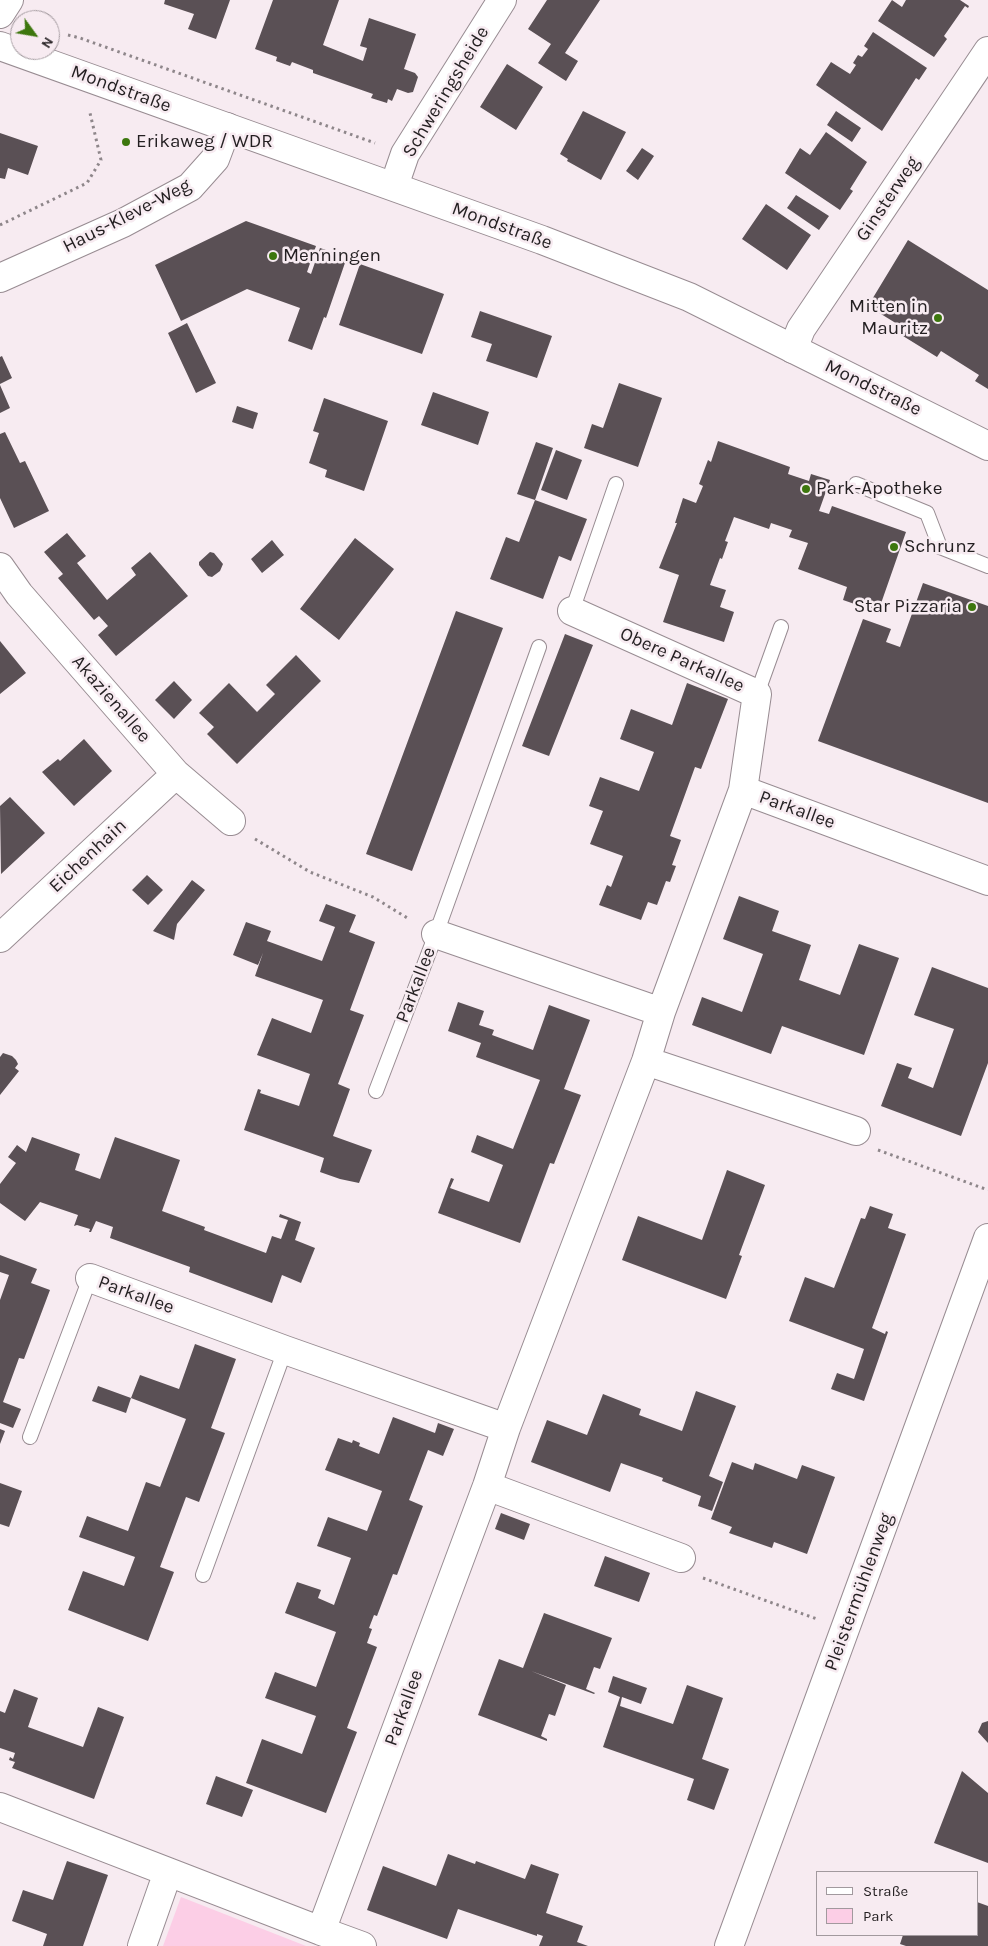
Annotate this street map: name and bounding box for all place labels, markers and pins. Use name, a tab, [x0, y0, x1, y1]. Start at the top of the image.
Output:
place label: Erikaweg / WDR	[136, 131, 273, 153]
marker: Erikaweg / WDR	[120, 136, 132, 148]
place label: Menningen	[283, 245, 381, 267]
marker: Menningen	[267, 250, 279, 262]
place label: Mitten in Mauritz	[849, 296, 928, 340]
marker: Mitten in Mauritz	[932, 312, 944, 324]
place label: Park-Apotheke	[816, 478, 942, 500]
marker: Park-Apotheke	[800, 483, 812, 495]
place label: Schrunz	[904, 536, 976, 558]
marker: Schrunz	[888, 541, 900, 553]
place label: Star Pizzaria	[854, 596, 962, 618]
marker: Star Pizzaria	[966, 601, 978, 613]

